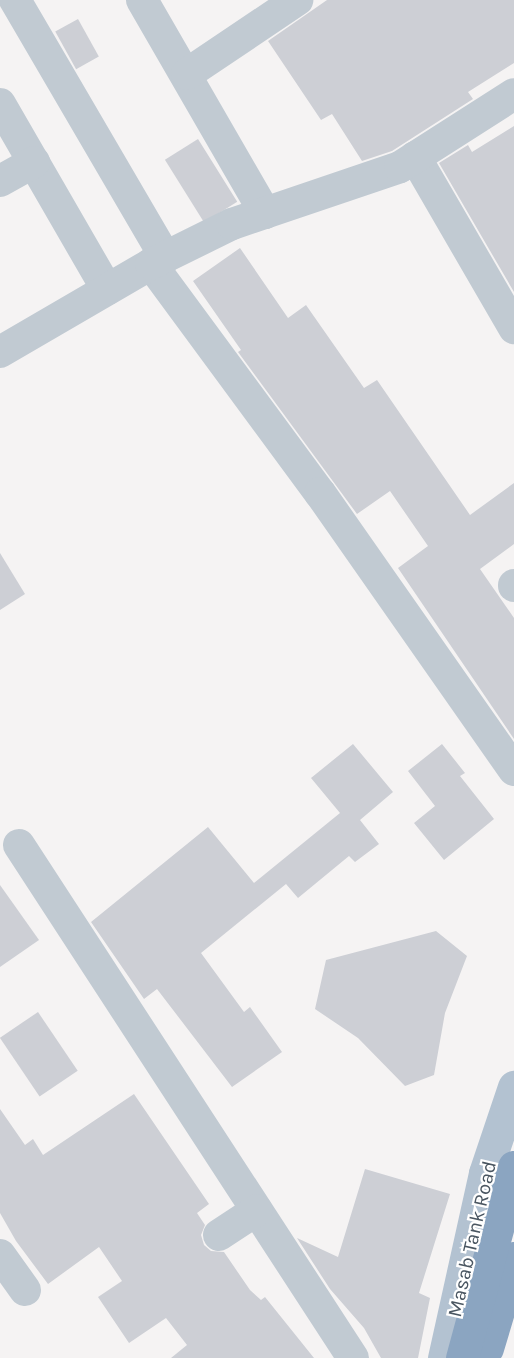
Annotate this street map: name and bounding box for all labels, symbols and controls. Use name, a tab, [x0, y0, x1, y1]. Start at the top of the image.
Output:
street label: Masab Tank Road	[442, 1159, 502, 1319]

